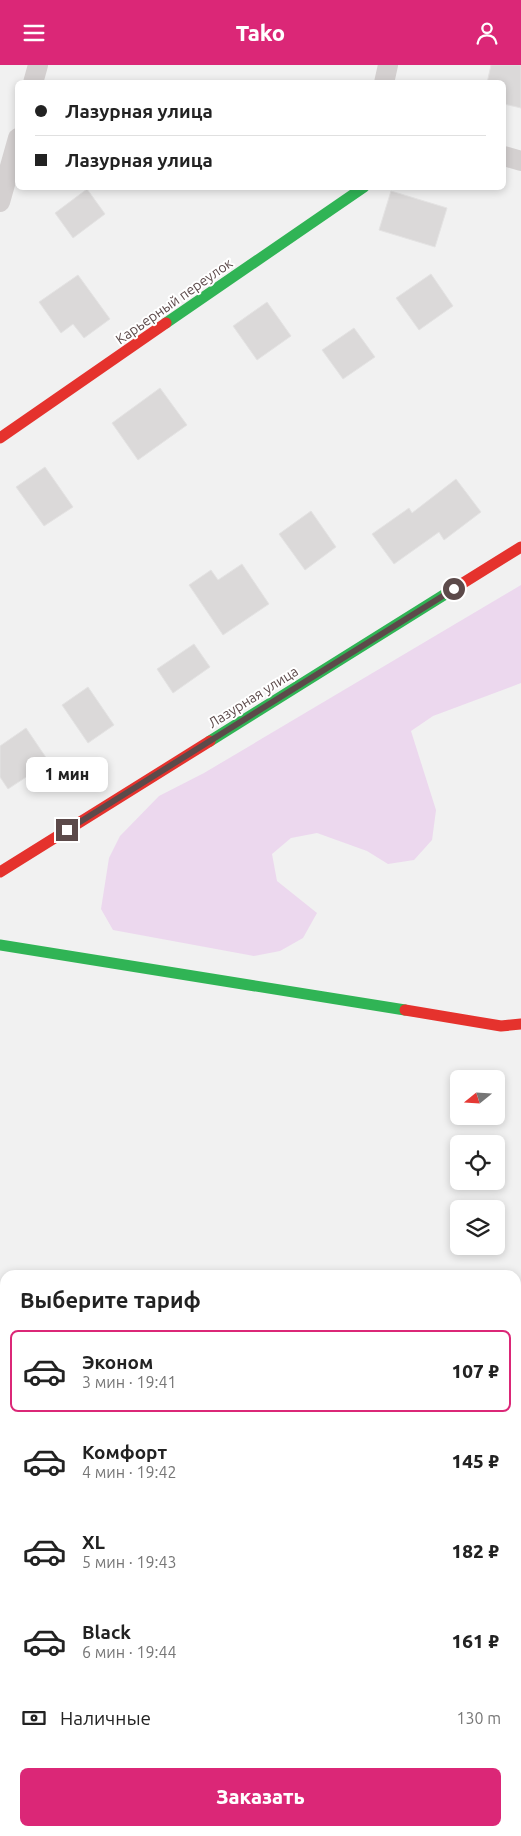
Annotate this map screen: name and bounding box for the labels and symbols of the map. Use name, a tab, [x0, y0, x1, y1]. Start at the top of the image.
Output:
street label: Карьерный переулок	[113, 255, 235, 347]
route start	[443, 578, 465, 600]
street label: Лазурная улица	[205, 663, 301, 731]
callout: 1 мин	[26, 757, 108, 793]
route end	[56, 819, 78, 841]
north arrow	[450, 1070, 505, 1125]

